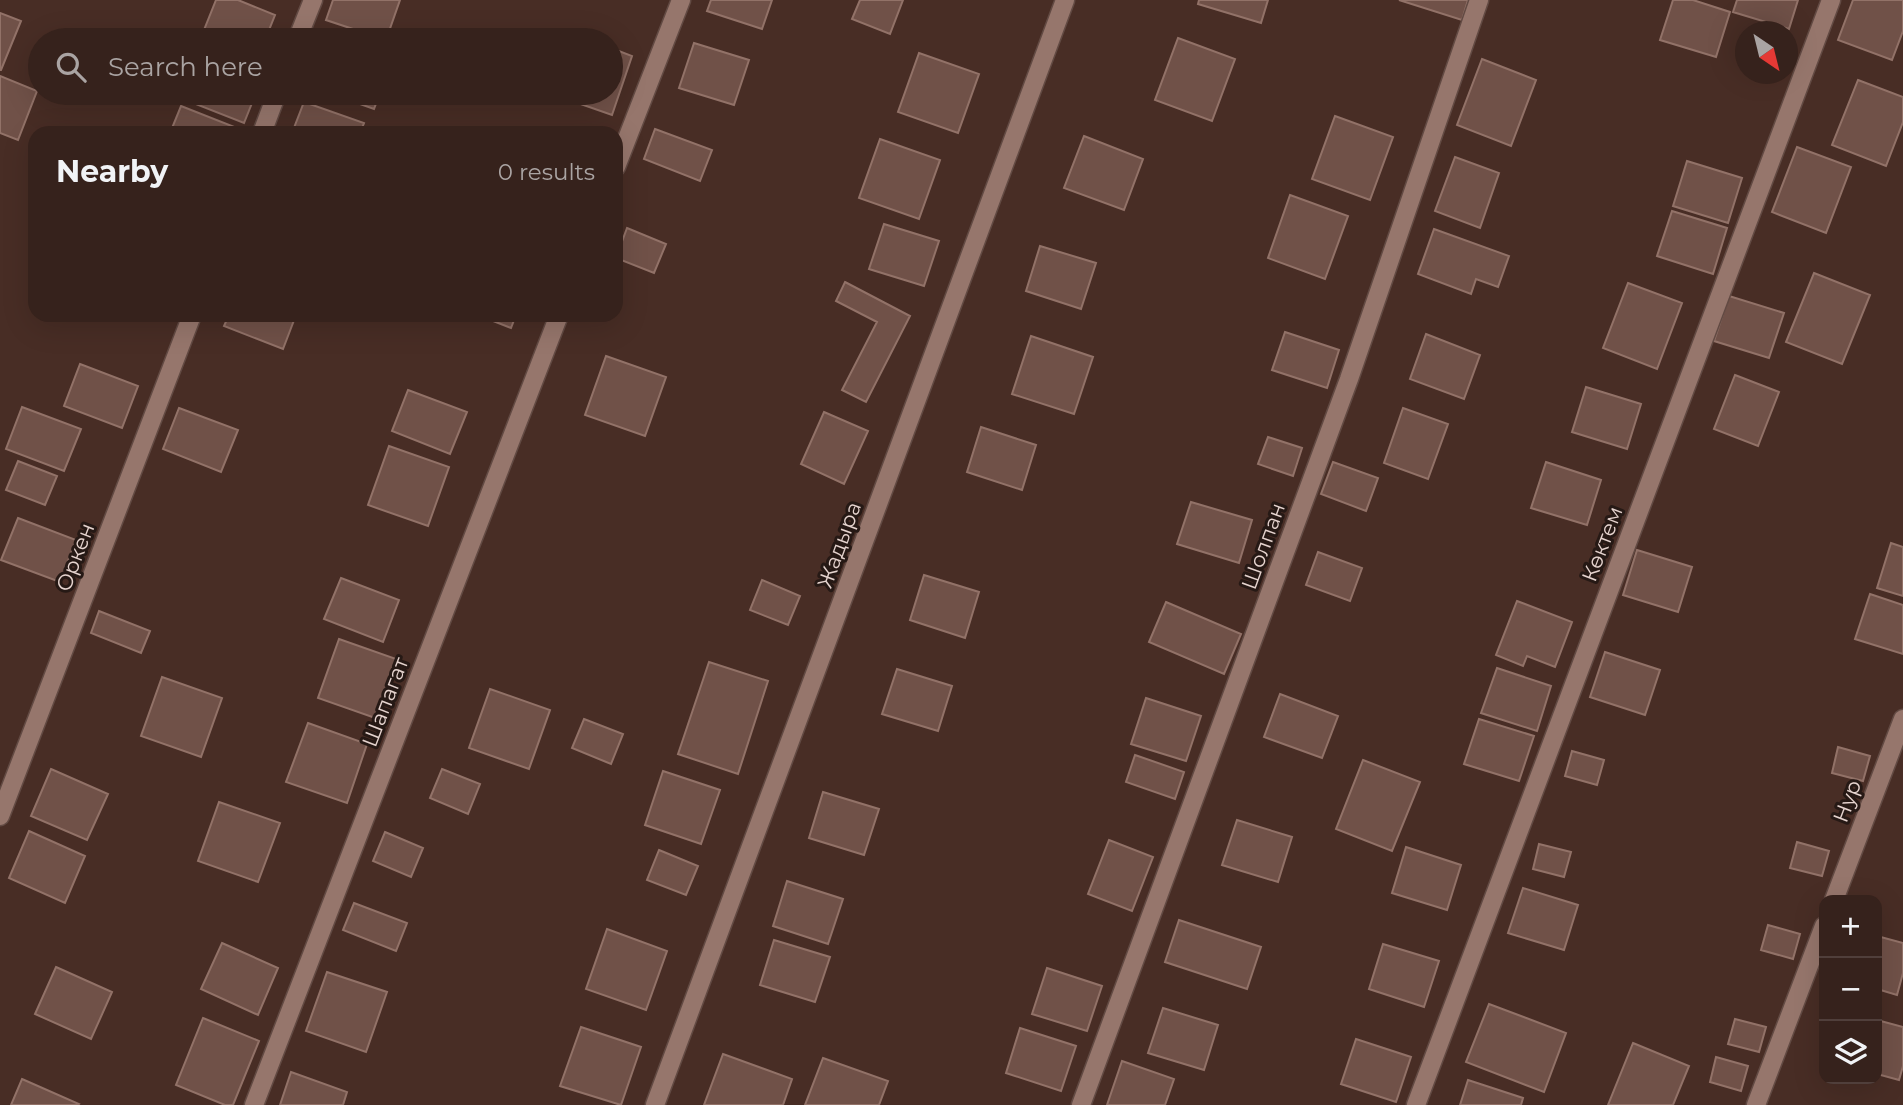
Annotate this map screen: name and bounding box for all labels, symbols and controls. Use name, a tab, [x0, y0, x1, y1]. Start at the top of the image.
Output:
north arrow	[1735, 21, 1798, 84]
search box	[28, 28, 623, 105]
icon: search	[52, 48, 90, 86]
text: Search here	[108, 51, 263, 83]
text: Nearby	[56, 153, 168, 190]
text: 0 results	[498, 158, 595, 186]
street label: Жадыра	[812, 498, 866, 592]
street label: Шолпан	[1236, 499, 1290, 593]
street label: Көктем	[1576, 503, 1628, 585]
street label: Оркен	[51, 519, 99, 595]
street label: Шапагат	[357, 654, 413, 750]
street label: Нур	[1828, 776, 1866, 826]
map controls	[1819, 895, 1882, 1084]
button: +	[1819, 895, 1882, 958]
button: −	[1819, 958, 1882, 1021]
button: layers	[1819, 1021, 1882, 1084]

